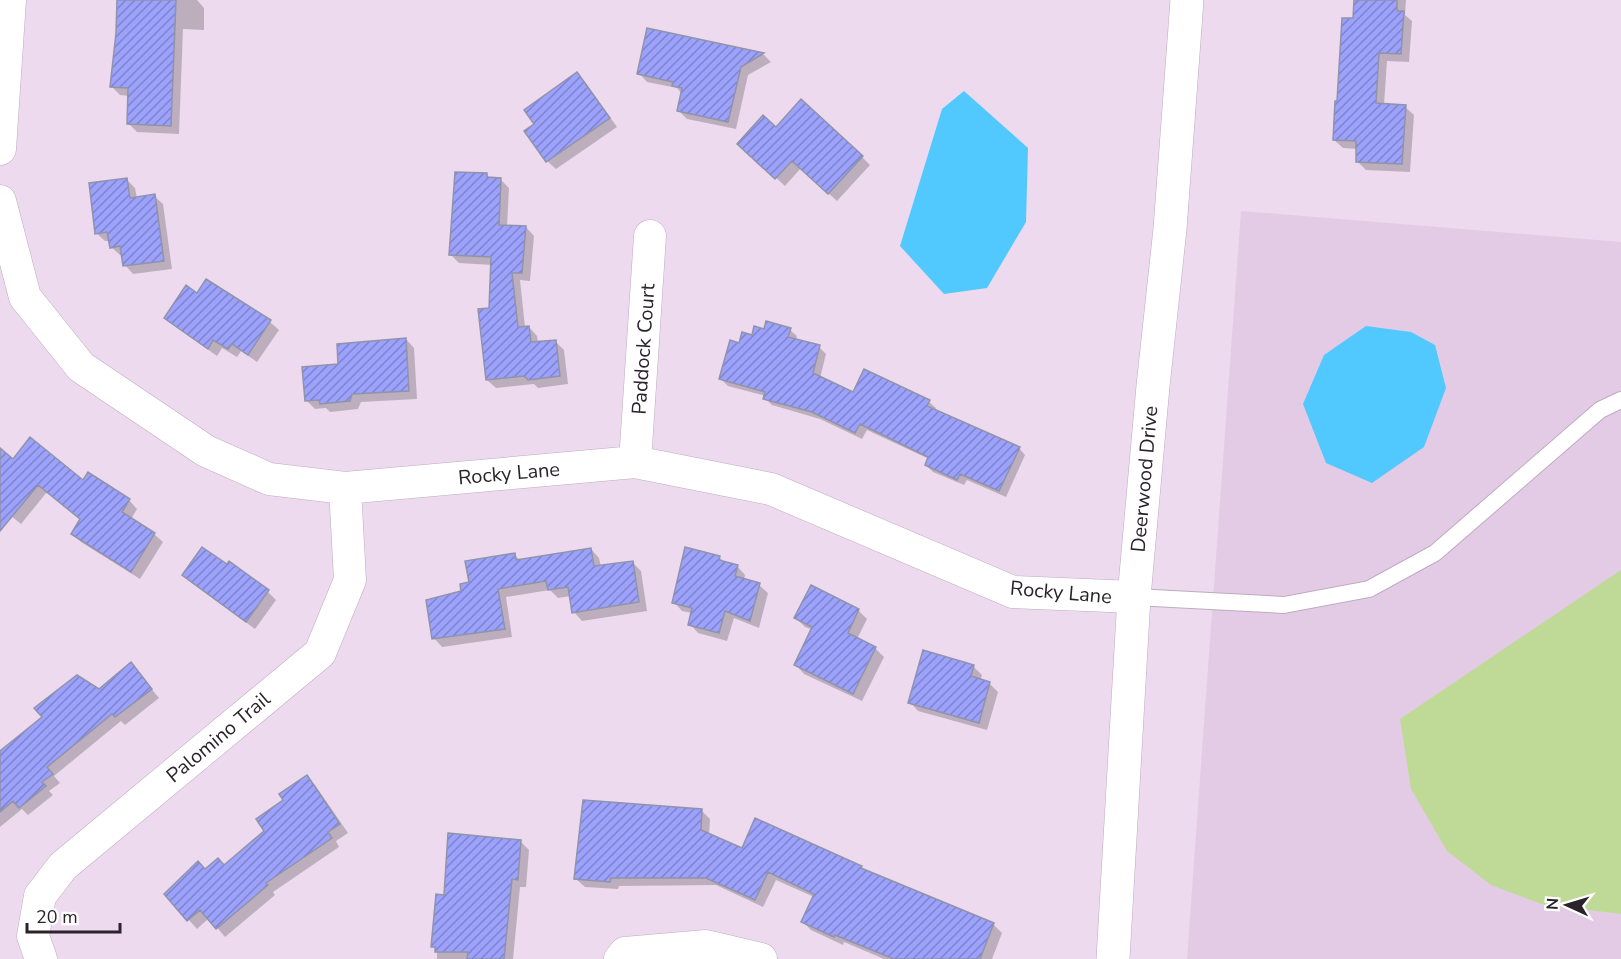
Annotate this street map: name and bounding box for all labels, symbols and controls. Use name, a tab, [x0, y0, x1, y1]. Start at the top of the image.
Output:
street label: Paddock Court	[625, 282, 662, 416]
street label: Deerwood Drive	[1125, 405, 1164, 553]
street label: Rocky Lane	[457, 456, 561, 491]
street label: Rocky Lane	[1009, 575, 1113, 610]
street label: Palomino Trail	[161, 686, 276, 789]
north arrow	[1537, 875, 1597, 935]
scale bar	[27, 896, 120, 934]
text: N	[1542, 897, 1564, 911]
text: 20 m	[36, 905, 78, 929]

